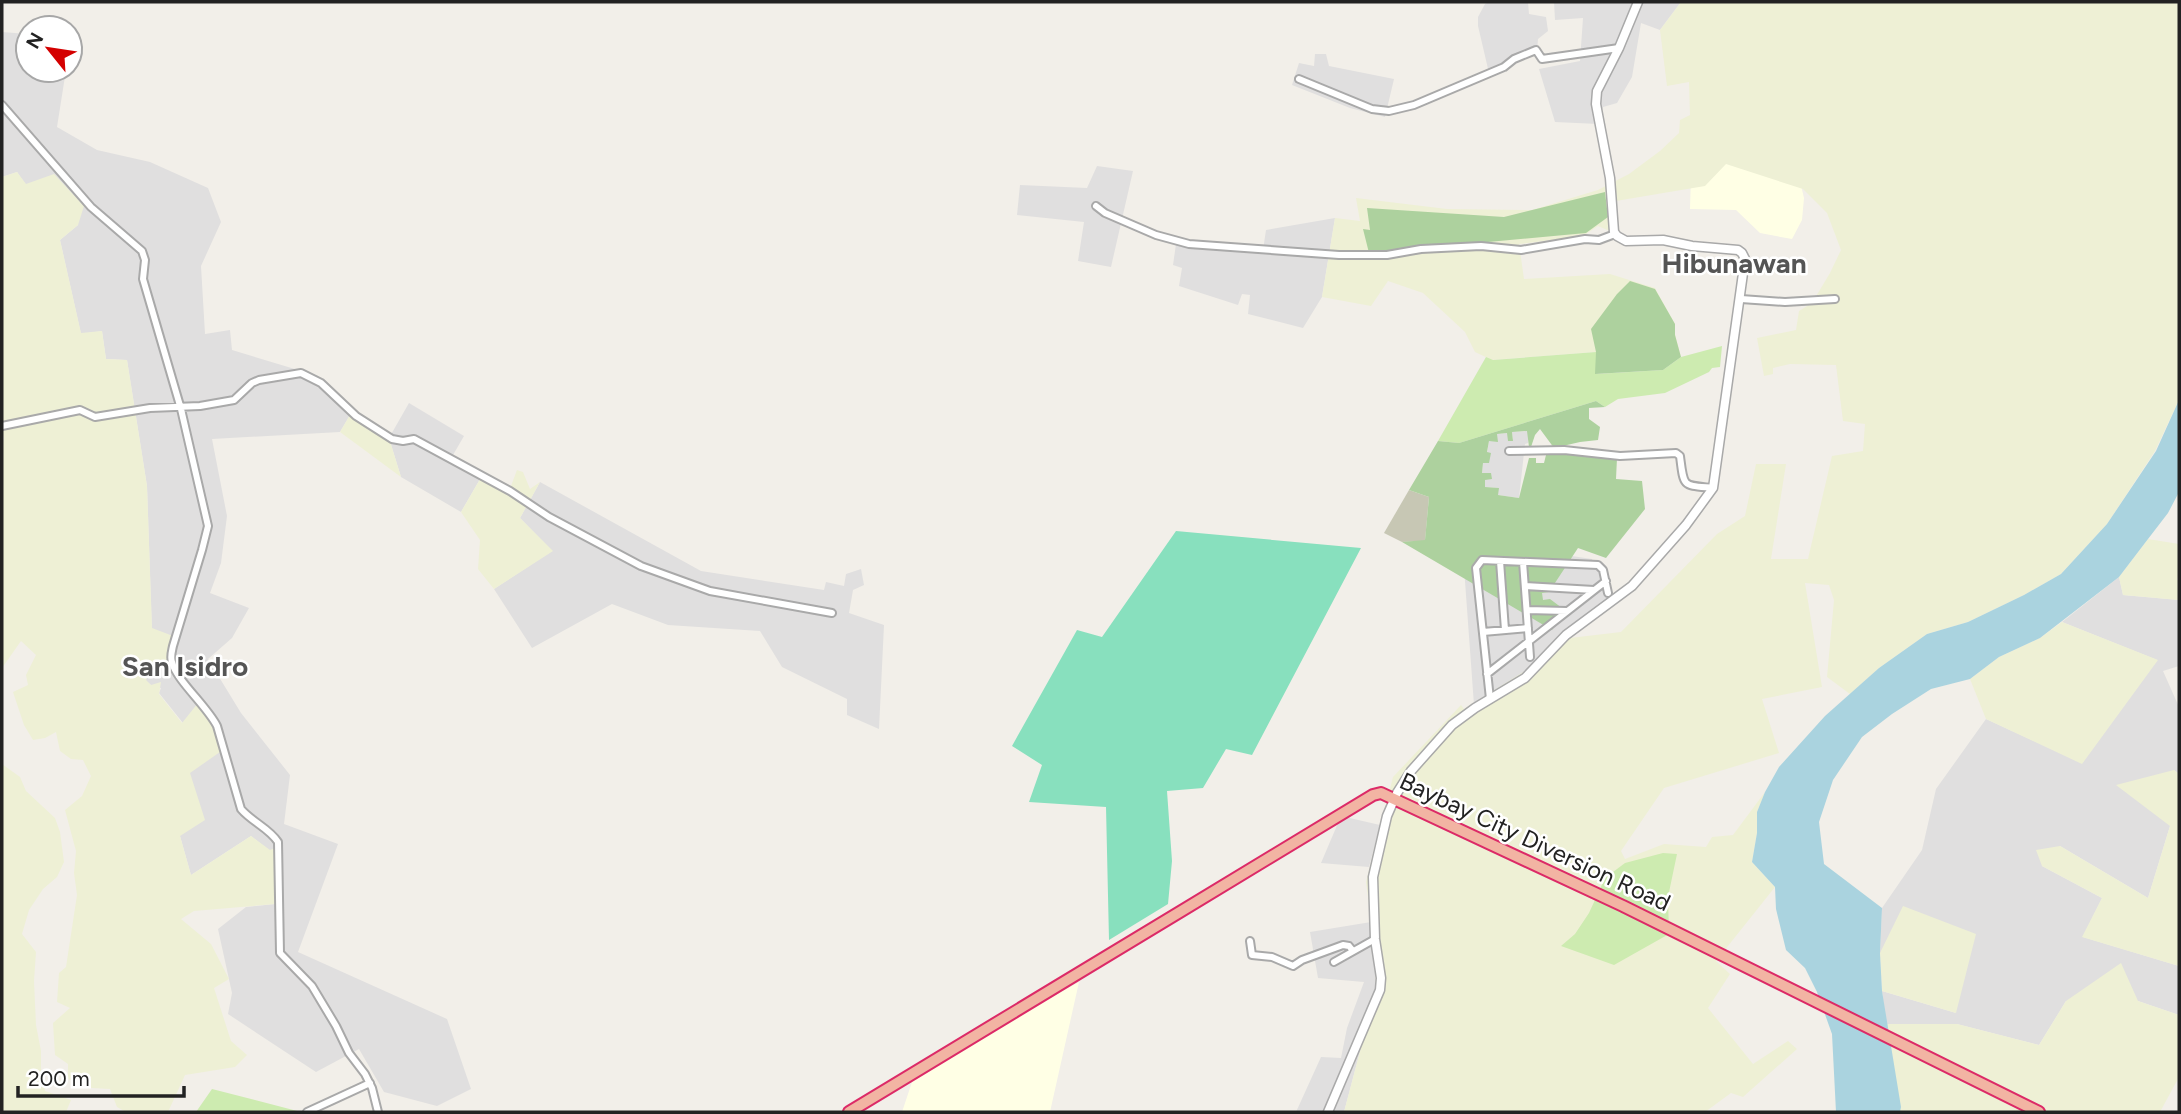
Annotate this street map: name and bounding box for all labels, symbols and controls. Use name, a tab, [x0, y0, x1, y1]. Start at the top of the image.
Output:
north arrow	[14, 14, 84, 84]
text: N	[21, 29, 48, 53]
district label: Hibunawan	[1661, 246, 1807, 280]
district label: San Isidro	[122, 649, 248, 683]
street label: Baybay City Diversion Road	[1395, 766, 1675, 917]
scale bar	[18, 1054, 184, 1098]
text: 200 m	[28, 1066, 90, 1091]

